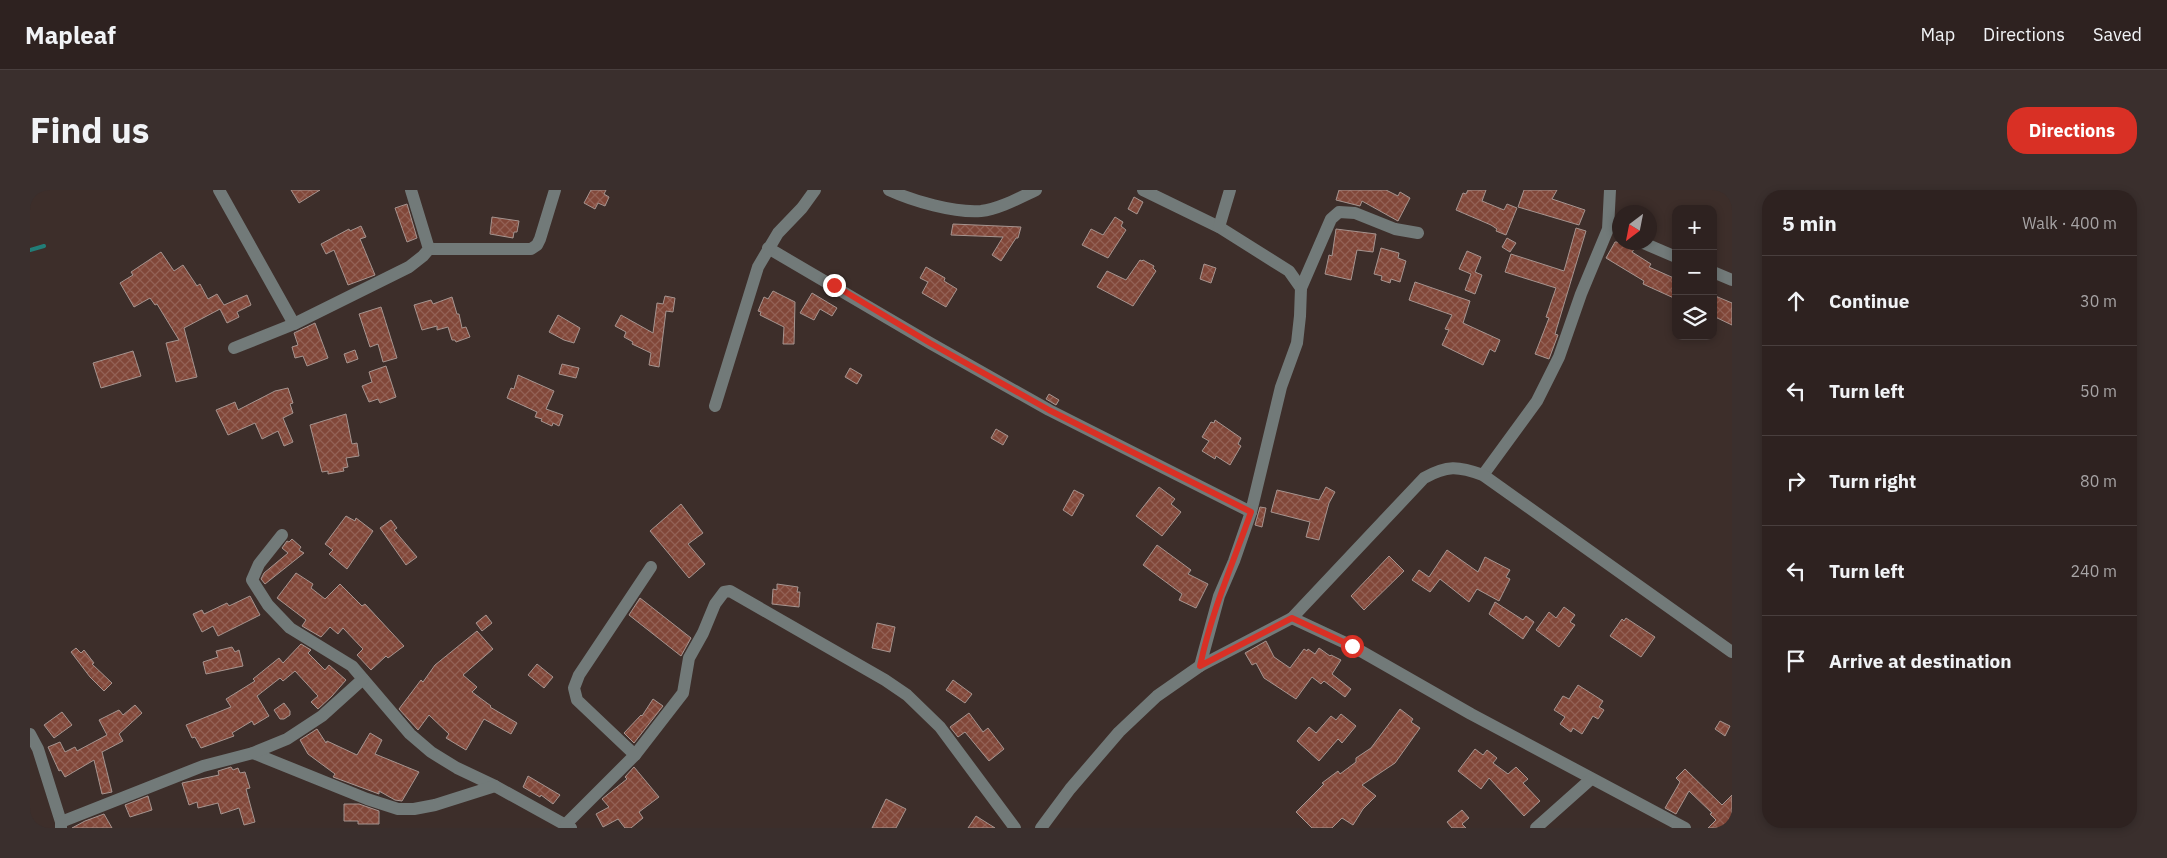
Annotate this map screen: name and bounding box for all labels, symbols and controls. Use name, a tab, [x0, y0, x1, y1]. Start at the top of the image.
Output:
text: Mapleaf	[25, 19, 116, 51]
text: Map	[1920, 23, 1955, 46]
text: Directions	[1983, 23, 2065, 46]
text: Saved	[2093, 23, 2142, 46]
text: Find us	[30, 107, 149, 153]
button: Directions	[2007, 107, 2137, 154]
north arrow	[1612, 205, 1657, 250]
map controls	[1672, 205, 1717, 340]
button: +	[1672, 205, 1717, 250]
text: 5 min	[1782, 209, 1837, 237]
text: Walk · 400 m	[2022, 213, 2117, 233]
button: −	[1672, 250, 1717, 295]
route end	[823, 274, 846, 297]
icon: ahead	[1782, 287, 1810, 315]
text: Continue	[1829, 289, 1909, 313]
text: 30 m	[2080, 291, 2117, 311]
button: layers	[1672, 295, 1717, 340]
icon: left	[1782, 377, 1810, 405]
text: Turn left	[1829, 379, 1905, 403]
text: 50 m	[2080, 381, 2117, 401]
icon: right	[1782, 467, 1810, 495]
text: Turn right	[1829, 469, 1916, 493]
text: 80 m	[2080, 471, 2117, 491]
icon: left	[1782, 557, 1810, 585]
text: Turn left	[1829, 559, 1905, 583]
text: 240 m	[2070, 561, 2117, 581]
route start	[1341, 635, 1364, 658]
icon: arrive	[1782, 647, 1810, 675]
text: Arrive at destination	[1829, 649, 2012, 673]

